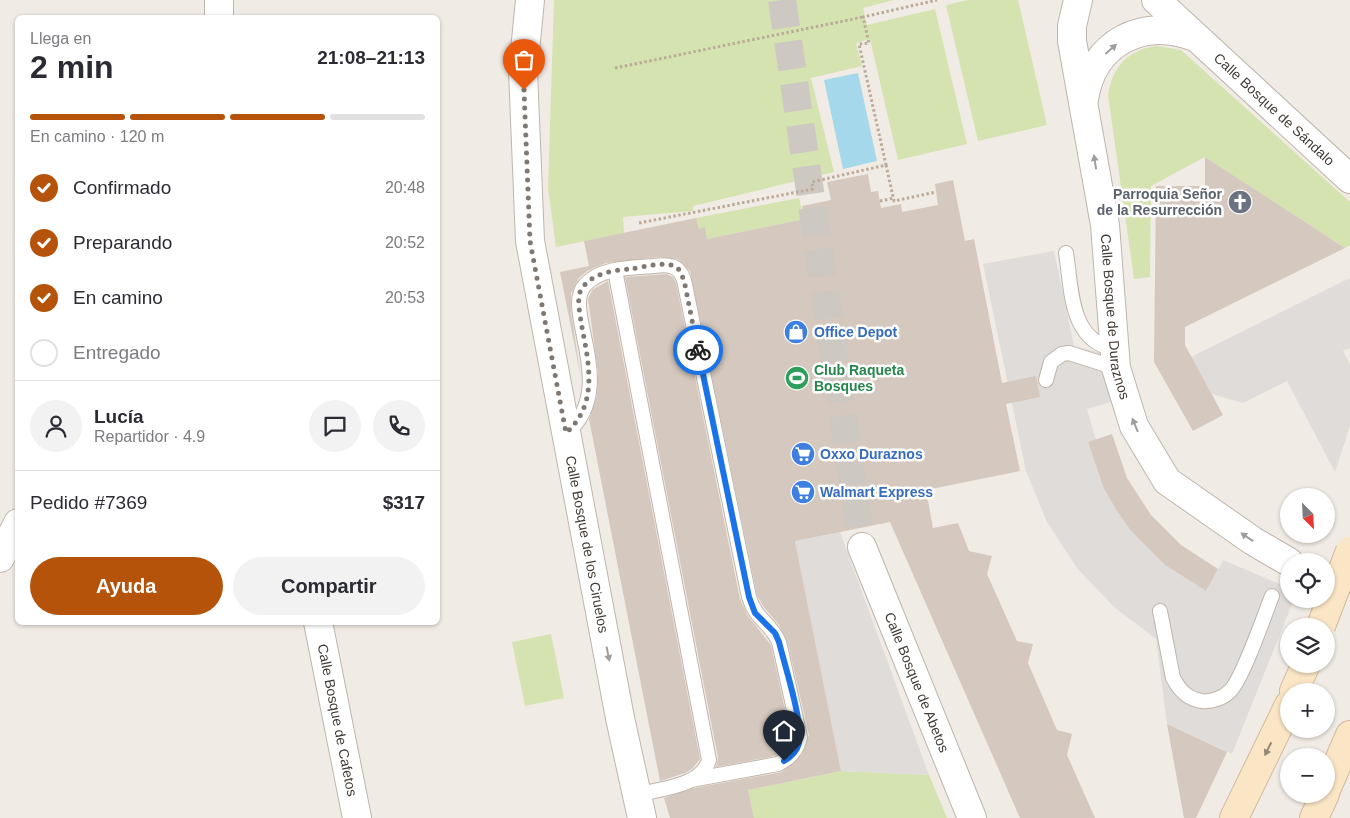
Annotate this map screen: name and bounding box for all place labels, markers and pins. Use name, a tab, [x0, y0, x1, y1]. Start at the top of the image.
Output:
pin	[503, 39, 545, 90]
place label: Parroquia Señor de la Resurrección	[1097, 186, 1223, 218]
church icon: Parroquia Señor de la Resurrección	[1227, 189, 1253, 215]
shop icon: Office Depot	[783, 319, 809, 345]
place label: Office Depot	[814, 324, 898, 340]
place label: Club Raqueta Bosques	[814, 362, 904, 394]
sports icon: Club Raqueta Bosques	[784, 365, 810, 391]
supermarket icon: Oxxo Duraznos	[790, 441, 816, 467]
place label: Oxxo Duraznos	[820, 446, 923, 462]
supermarket icon: Walmart Express	[790, 479, 816, 505]
place label: Walmart Express	[820, 484, 933, 500]
pin	[763, 710, 805, 761]

